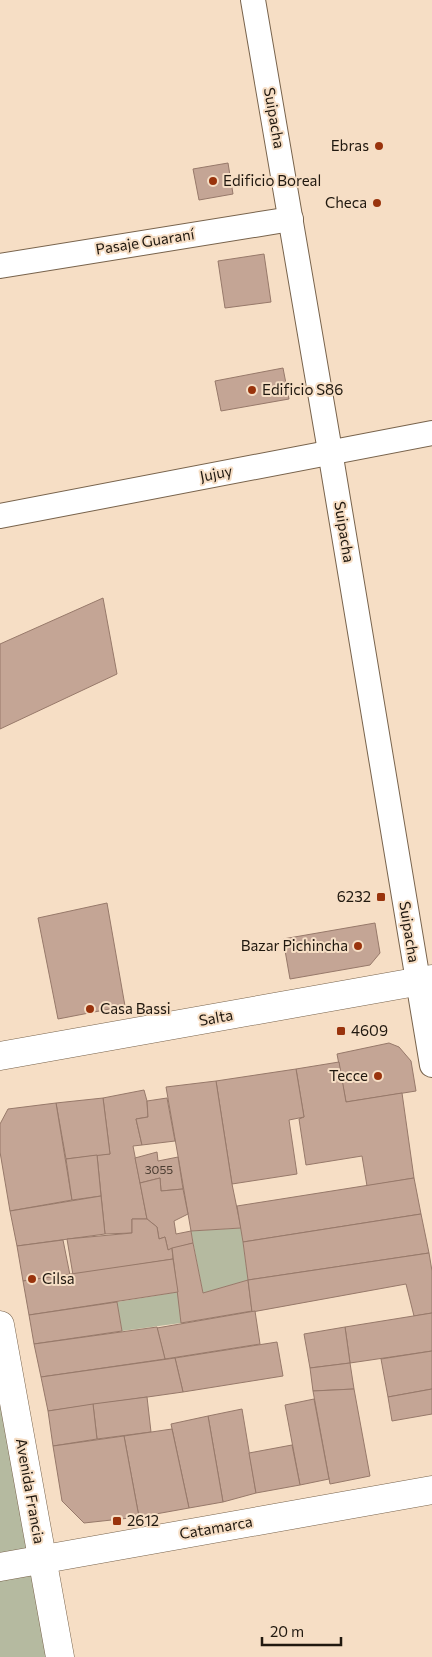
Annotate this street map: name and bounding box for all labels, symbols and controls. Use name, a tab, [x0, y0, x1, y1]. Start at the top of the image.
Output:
street label: Suipacha	[261, 86, 289, 150]
place label: Ebras	[331, 136, 369, 154]
marker: Ebras	[373, 140, 385, 152]
place label: Edificio Boreal	[223, 171, 321, 189]
marker: Edificio Boreal	[207, 175, 219, 187]
place label: Checa	[325, 193, 367, 211]
marker: Checa	[371, 197, 383, 209]
street label: Pasaje Guaraní	[94, 224, 197, 258]
place label: Edificio S86	[262, 380, 343, 398]
marker: Edificio S86	[246, 384, 258, 396]
street label: Jujuy	[198, 461, 234, 485]
street label: Suipacha	[331, 500, 359, 564]
place label: 6232	[337, 887, 371, 905]
marker: 6232	[375, 891, 387, 903]
street label: Suipacha	[396, 900, 424, 964]
place label: Bazar Pichincha	[241, 936, 348, 954]
marker: Bazar Pichincha	[352, 940, 364, 952]
place label: Casa Bassi	[100, 999, 171, 1017]
marker: Casa Bassi	[84, 1003, 96, 1015]
street label: Salta	[197, 1005, 234, 1029]
place label: 4609	[351, 1021, 388, 1039]
marker: 4609	[335, 1025, 347, 1037]
place label: Tecce	[329, 1066, 368, 1084]
marker: Tecce	[372, 1070, 384, 1082]
house number: 3055	[145, 1162, 173, 1176]
place label: Cilsa	[42, 1269, 75, 1287]
marker: Cilsa	[26, 1273, 38, 1285]
street label: Avenida Francia	[13, 1437, 49, 1545]
place label: 2612	[127, 1511, 159, 1529]
street label: Catamarca	[178, 1512, 254, 1542]
marker: 2612	[111, 1515, 123, 1527]
scale bar	[262, 1614, 341, 1646]
text: 20 m	[270, 1622, 304, 1640]

